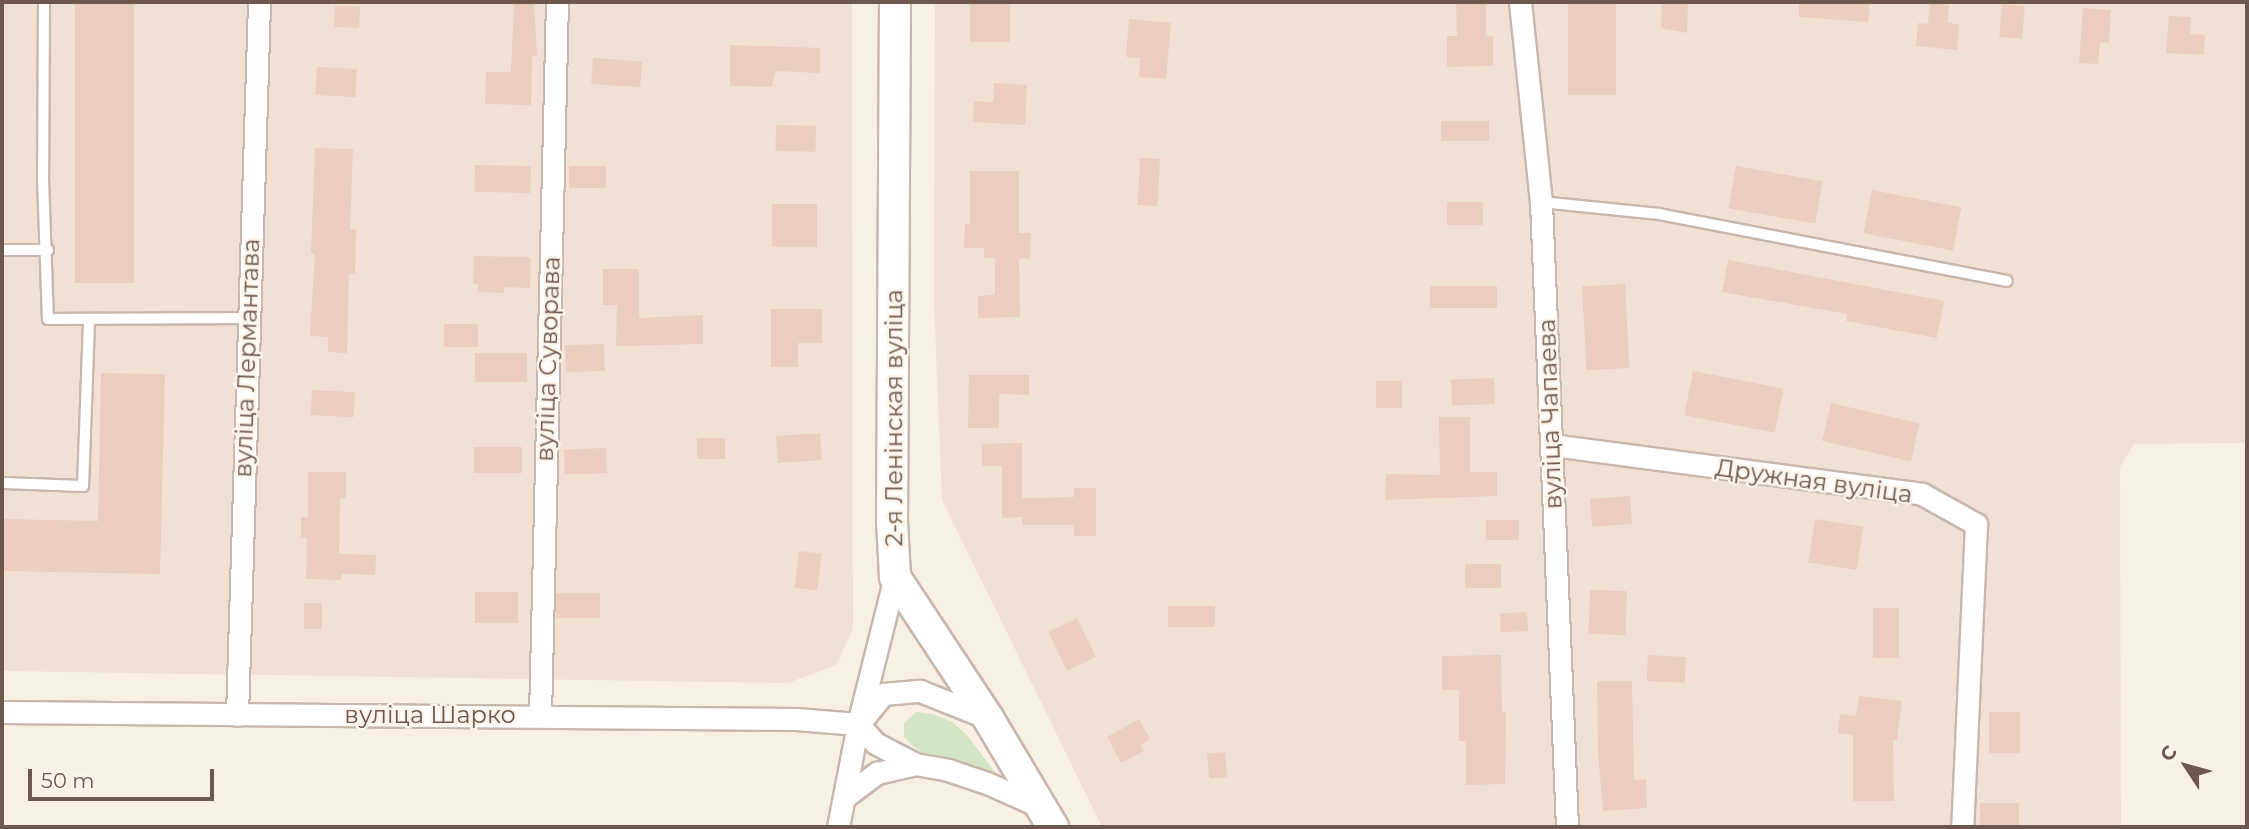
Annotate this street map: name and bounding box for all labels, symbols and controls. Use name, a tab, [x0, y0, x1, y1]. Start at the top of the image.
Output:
street label: вуліца Лермантава	[228, 238, 266, 478]
street label: вуліца Суворава	[530, 256, 566, 462]
street label: 2-я Ленінская вуліца	[880, 289, 908, 547]
street label: вуліца Чапаева	[1532, 318, 1568, 510]
street label: Дружная вуліца	[1714, 453, 1914, 509]
street label: вуліца Шарко	[344, 701, 516, 729]
north arrow	[2151, 731, 2221, 801]
text: С	[2155, 741, 2182, 766]
scale bar	[32, 756, 217, 800]
text: 50 m	[41, 768, 95, 793]

